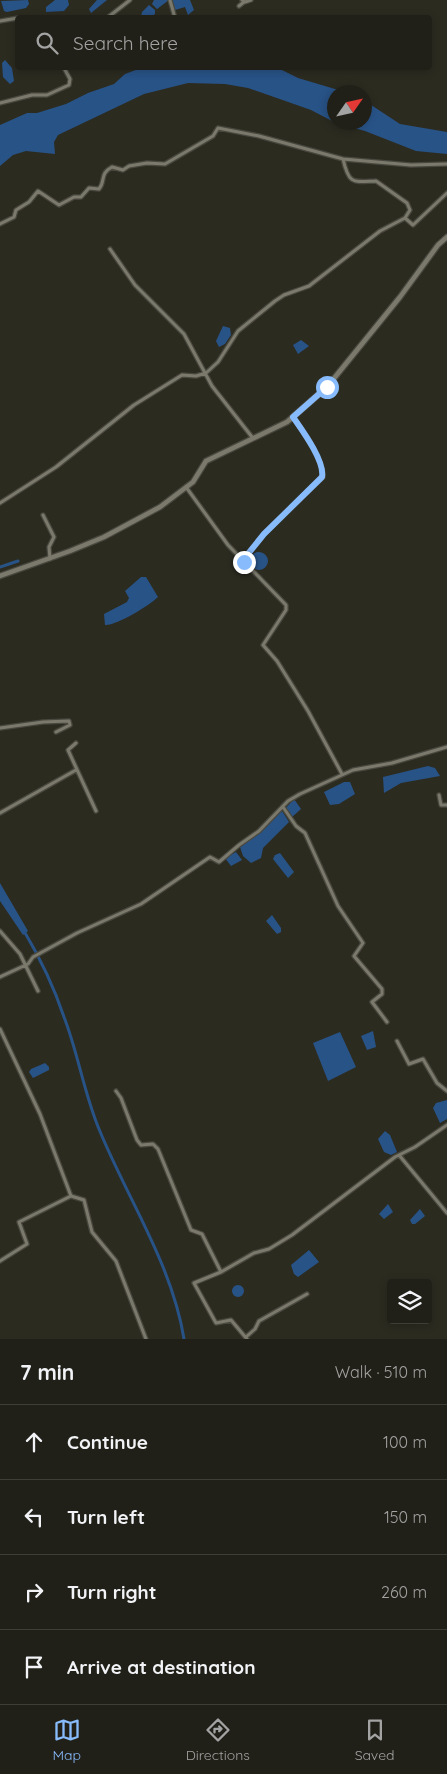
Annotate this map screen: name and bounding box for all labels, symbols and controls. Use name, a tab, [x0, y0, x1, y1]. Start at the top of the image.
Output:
search box	[15, 15, 432, 70]
icon: search	[33, 29, 61, 57]
text: Search here	[73, 31, 178, 55]
north arrow	[327, 85, 372, 130]
route start	[316, 376, 339, 399]
route end	[233, 551, 256, 574]
map controls	[387, 1279, 432, 1324]
button: layers	[387, 1279, 432, 1324]
text: 7 min	[20, 1359, 74, 1385]
text: Walk · 510 m	[335, 1362, 427, 1382]
icon: ahead	[20, 1428, 48, 1456]
text: Continue	[67, 1430, 148, 1454]
text: 100 m	[383, 1432, 427, 1452]
icon: left	[20, 1503, 48, 1531]
text: Turn left	[67, 1505, 145, 1529]
text: 150 m	[384, 1507, 427, 1527]
icon: right	[20, 1578, 48, 1606]
text: Turn right	[67, 1580, 156, 1604]
text: 260 m	[381, 1582, 427, 1602]
icon: arrive	[20, 1653, 48, 1681]
text: Arrive at destination	[67, 1655, 256, 1679]
tab: Map	[52, 1716, 81, 1764]
tab: Directions	[186, 1716, 250, 1764]
tab: Saved	[355, 1716, 395, 1764]

